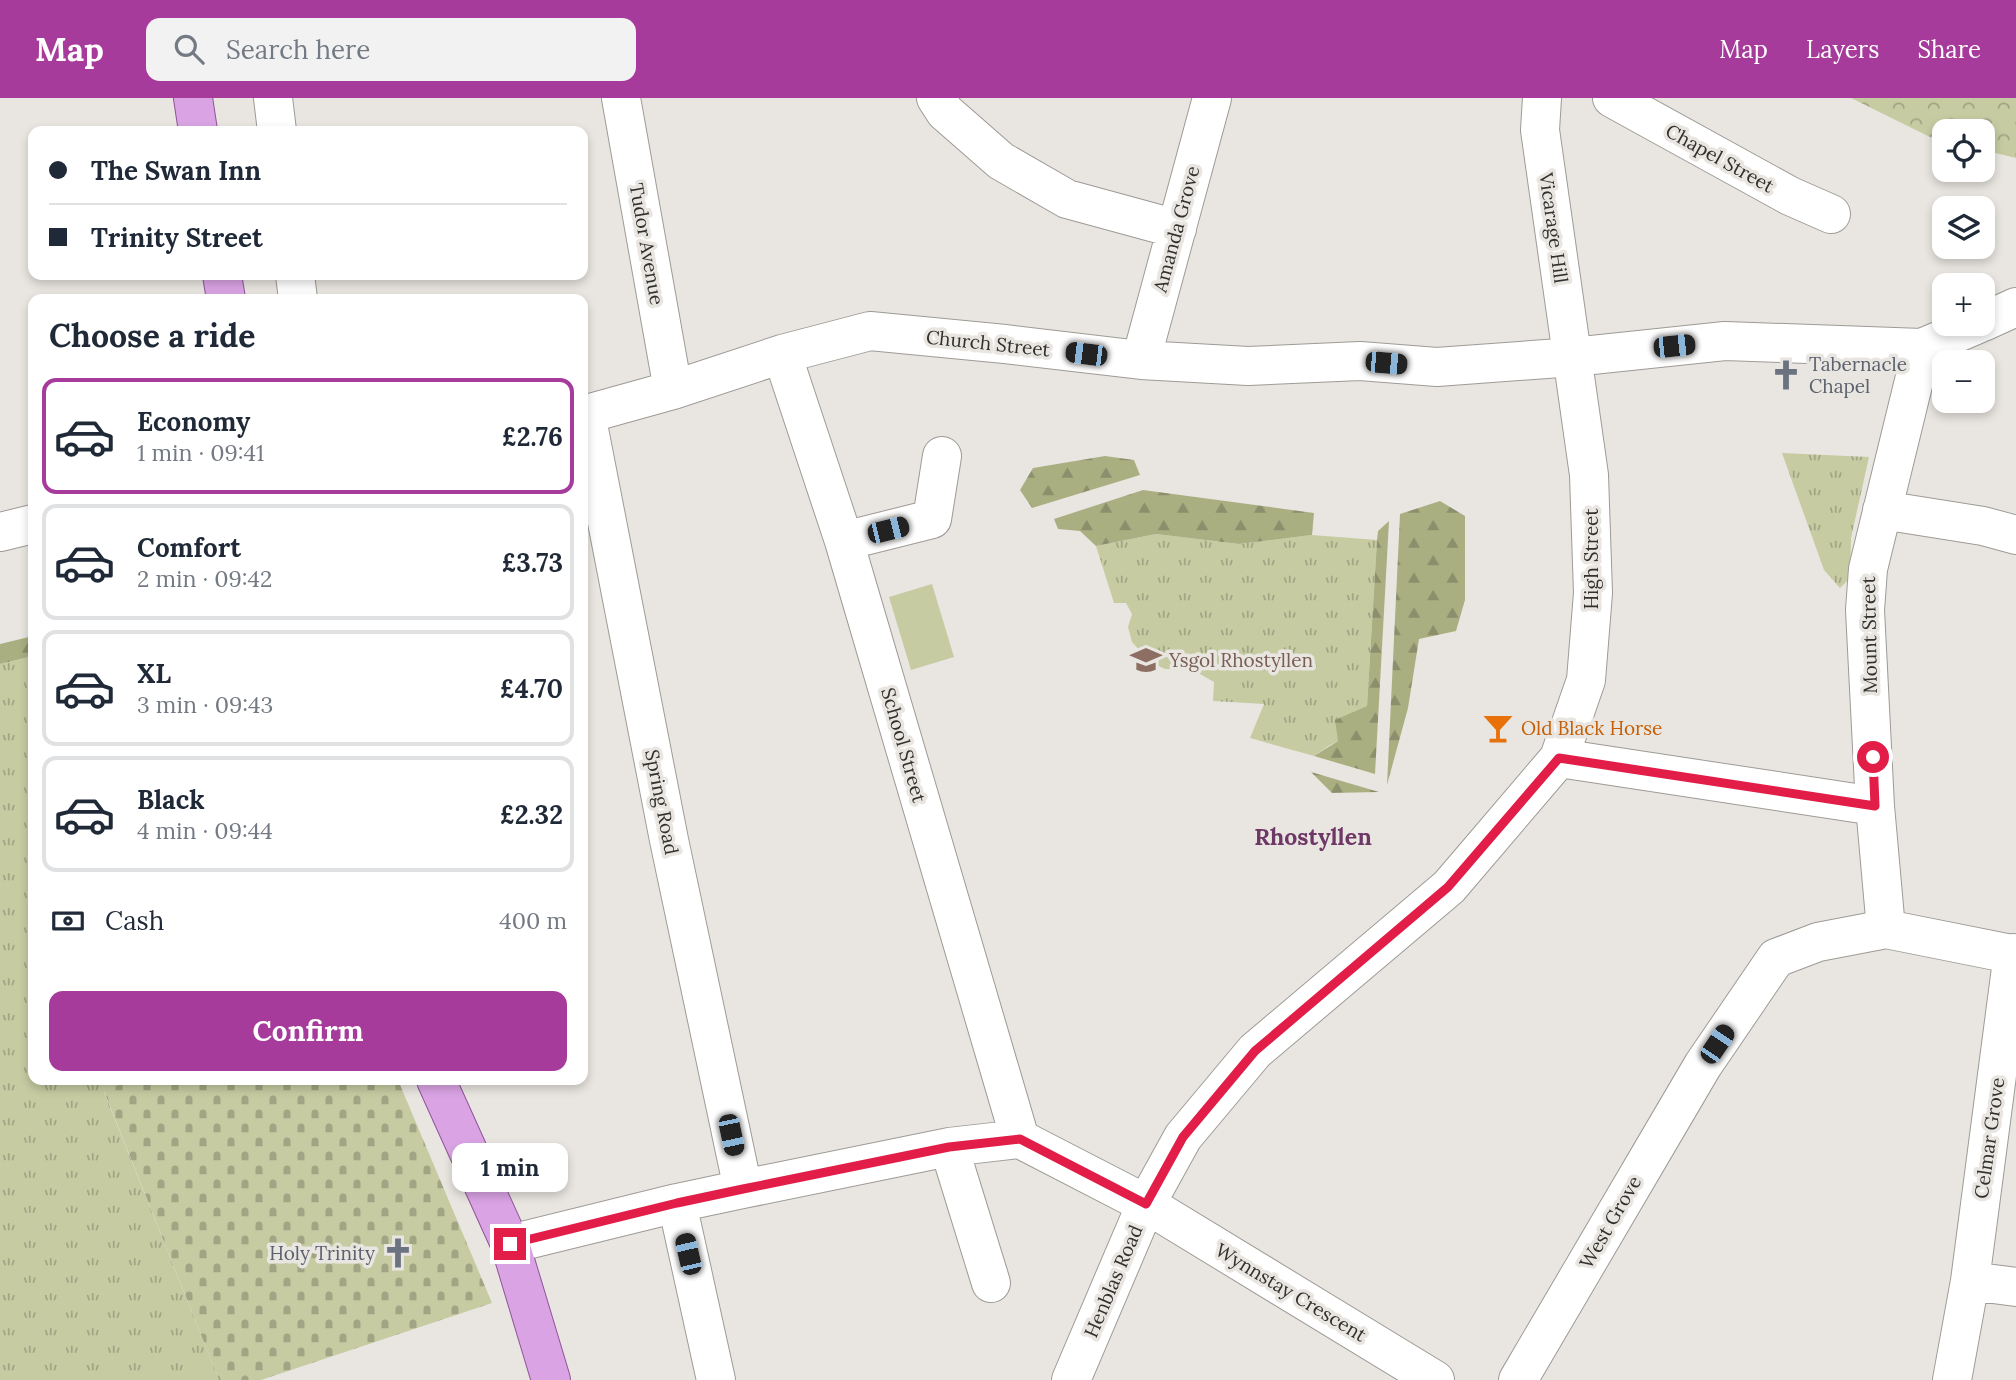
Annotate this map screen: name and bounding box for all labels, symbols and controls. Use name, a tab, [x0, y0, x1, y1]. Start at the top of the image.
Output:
search box	[146, 18, 636, 81]
text: Map	[35, 28, 104, 70]
icon: search	[170, 30, 208, 68]
text: Search here	[226, 33, 370, 66]
text: Map	[1719, 34, 1768, 65]
text: Layers	[1806, 34, 1879, 65]
text: Share	[1917, 34, 1981, 65]
street label: Chapel Street	[1662, 118, 1779, 198]
map controls	[1932, 119, 1995, 413]
button: locate	[1932, 119, 1995, 182]
text: The Swan Inn	[91, 154, 261, 187]
street label: Amanda Grove	[1147, 163, 1204, 296]
street label: Vicarage Hill	[1534, 170, 1574, 285]
street label: Tudor Avenue	[624, 181, 670, 307]
button: layers	[1932, 196, 1995, 259]
text: Trinity Street	[91, 221, 263, 254]
button: +	[1932, 273, 1995, 336]
text: Choose a ride	[49, 315, 256, 356]
street label: Church Street	[925, 325, 1052, 362]
car	[1653, 333, 1696, 359]
car	[1064, 341, 1109, 367]
button: −	[1932, 350, 1995, 413]
car	[1365, 351, 1408, 375]
place label: Tabernacle Chapel	[1809, 352, 1907, 398]
church icon: Tabernacle Chapel	[1769, 358, 1803, 392]
icon: car	[53, 405, 116, 468]
text: Economy	[137, 405, 250, 438]
text: £2.76	[502, 420, 563, 453]
text: 1 min · 09:41	[137, 438, 264, 467]
street label: High Street	[1579, 508, 1603, 610]
car	[866, 515, 911, 545]
icon: car	[53, 531, 116, 594]
text: Comfort	[137, 531, 241, 564]
text: £3.73	[501, 546, 563, 579]
text: 2 min · 09:42	[137, 564, 272, 593]
street label: Mount Street	[1856, 575, 1882, 694]
school or university icon: Ysgol Rhostyllen	[1129, 643, 1163, 677]
place label: Ysgol Rhostyllen	[1168, 648, 1313, 672]
icon: car	[53, 657, 116, 720]
text: XL	[137, 657, 171, 690]
text: £4.70	[500, 672, 563, 705]
street label: School Street	[876, 685, 932, 806]
text: 3 min · 09:43	[137, 690, 273, 719]
bar icon: Old Black Horse	[1481, 711, 1515, 745]
place label: Old Black Horse	[1521, 716, 1662, 740]
route start	[1857, 741, 1889, 773]
street label: Spring Road	[640, 747, 684, 857]
icon: car	[53, 783, 116, 846]
text: Black	[137, 783, 205, 816]
text: £2.32	[500, 798, 563, 831]
text: 4 min · 09:44	[137, 816, 273, 845]
district label: Rhostyllen	[1254, 822, 1372, 851]
icon: cash	[49, 902, 87, 940]
text: Cash	[105, 904, 164, 937]
text: 400 m	[499, 906, 567, 935]
button: Confirm	[49, 991, 567, 1071]
car	[1697, 1021, 1738, 1067]
street label: Celmar Grove	[1969, 1076, 2009, 1200]
car	[717, 1112, 746, 1158]
callout: 1 min	[452, 1142, 568, 1192]
text: 1 min	[481, 1153, 539, 1182]
street label: West Grove	[1574, 1171, 1646, 1273]
street label: Henblas Road	[1078, 1221, 1148, 1341]
route end	[494, 1228, 526, 1260]
car	[674, 1231, 703, 1277]
church icon: Holy Trinity	[381, 1236, 415, 1270]
street label: Wynnstay Crescent	[1211, 1237, 1371, 1347]
place label: Holy Trinity	[269, 1241, 375, 1265]

